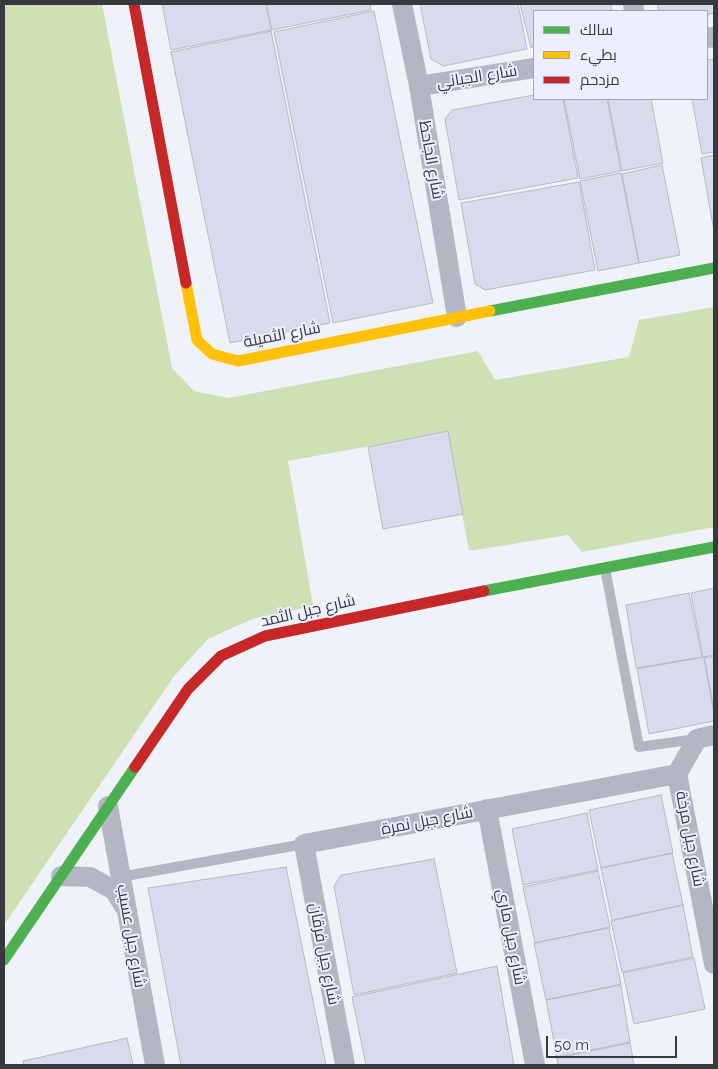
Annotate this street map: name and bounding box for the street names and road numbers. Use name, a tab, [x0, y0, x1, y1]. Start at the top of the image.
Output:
street label: شارع الجباني	[435, 61, 519, 93]
street label: شارع الجاحظ	[415, 119, 447, 201]
street label: شارع الثميلة	[242, 318, 322, 352]
street label: شارع جبل الثمد	[259, 591, 357, 631]
street label: شارع جبل مرخة	[671, 790, 709, 888]
street label: شارع جبل نمرة	[379, 803, 475, 839]
street label: شارع جبل عسيب	[112, 883, 150, 989]
street label: شارع جبل ماري	[492, 887, 530, 987]
street label: شارع جبل فرقان	[305, 901, 343, 1007]

